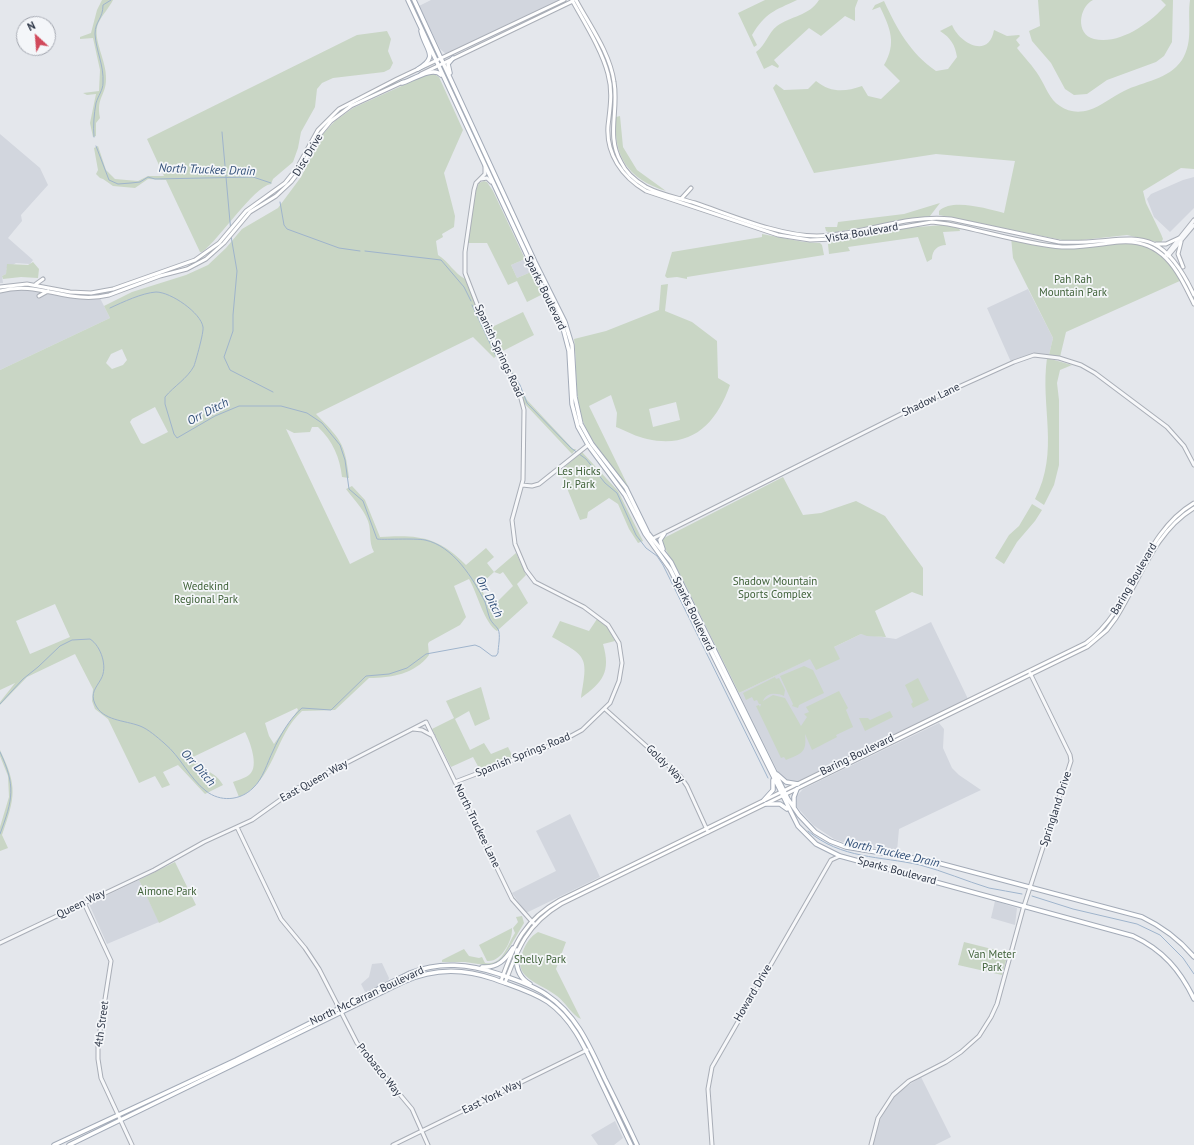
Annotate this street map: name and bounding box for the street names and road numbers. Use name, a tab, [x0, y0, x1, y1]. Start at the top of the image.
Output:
street label: Disc Drive	[290, 131, 326, 179]
street label: Vista Boulevard	[825, 220, 899, 246]
street label: Sparks Boulevard	[521, 254, 569, 332]
street label: Spanish Springs Road	[472, 302, 526, 400]
street label: Shadow Lane	[900, 380, 962, 420]
street label: Baring Boulevard	[1108, 541, 1160, 617]
street label: Sparks Boulevard	[669, 575, 717, 653]
street label: Spanish Springs Road	[474, 730, 572, 780]
street label: Baring Boulevard	[818, 731, 896, 779]
street label: Goldy Way	[643, 742, 687, 786]
street label: East Queen Way	[278, 757, 350, 805]
street label: Springland Drive	[1038, 770, 1074, 848]
street label: North Truckee Lane	[451, 782, 503, 870]
street label: Sparks Boulevard	[856, 854, 938, 888]
street label: Queen Way	[54, 887, 108, 921]
street label: Howard Drive	[731, 962, 775, 1024]
street label: North McCarran Boulevard	[308, 964, 426, 1028]
street label: 4th Street	[92, 1000, 112, 1048]
street label: Probasco Way	[354, 1041, 404, 1099]
street label: East York Way	[460, 1077, 524, 1117]

